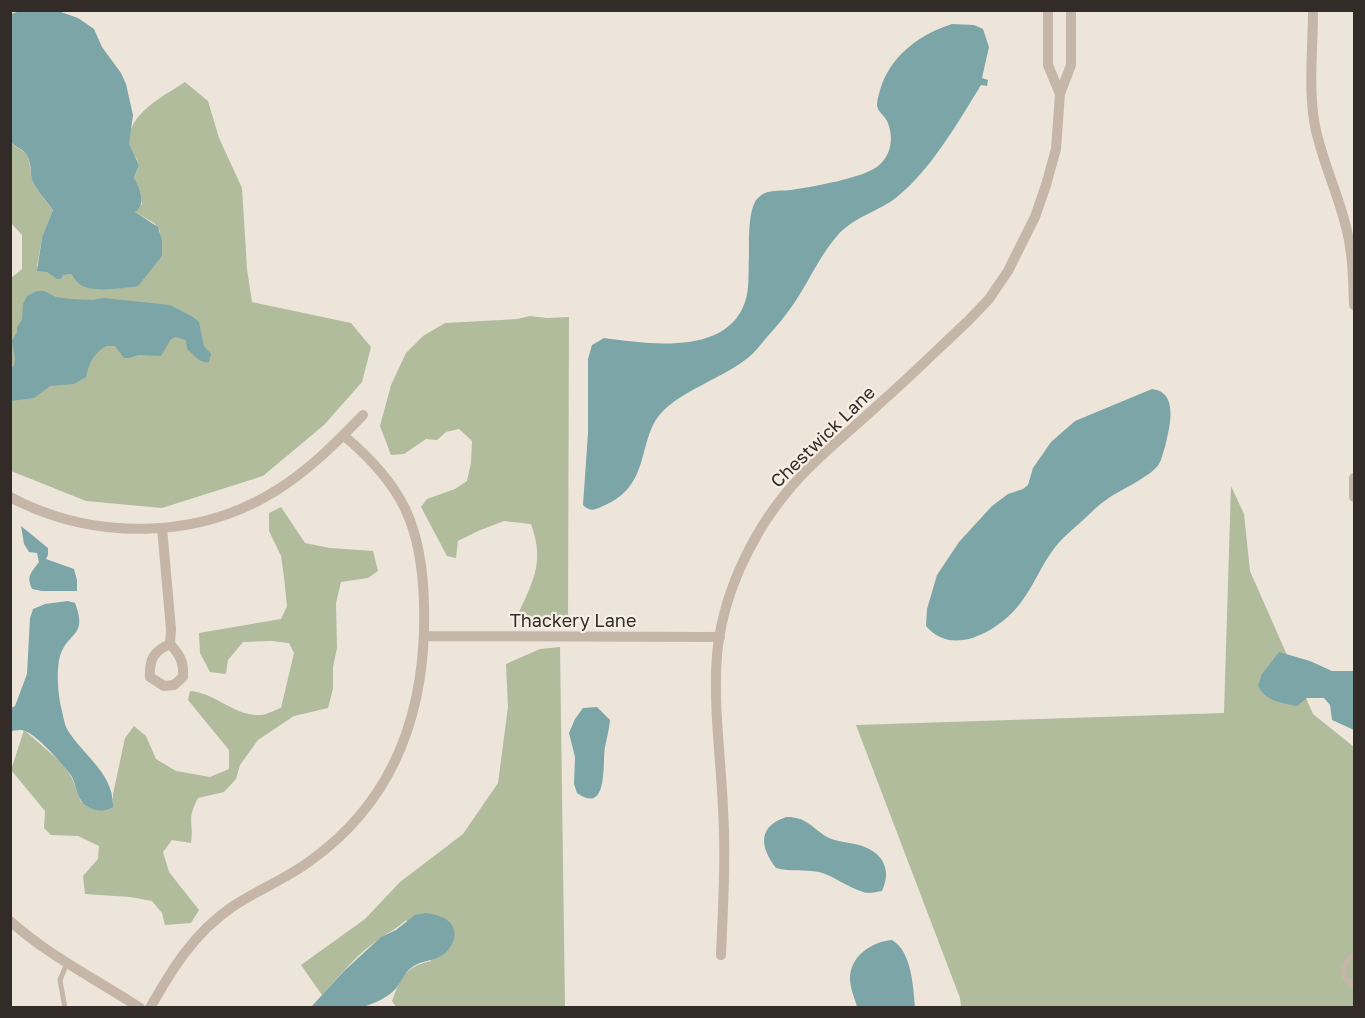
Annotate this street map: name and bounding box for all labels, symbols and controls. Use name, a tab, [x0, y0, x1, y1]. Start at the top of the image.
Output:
street label: Chestwick Lane	[766, 381, 879, 492]
street label: Thackery Lane	[510, 609, 636, 631]

